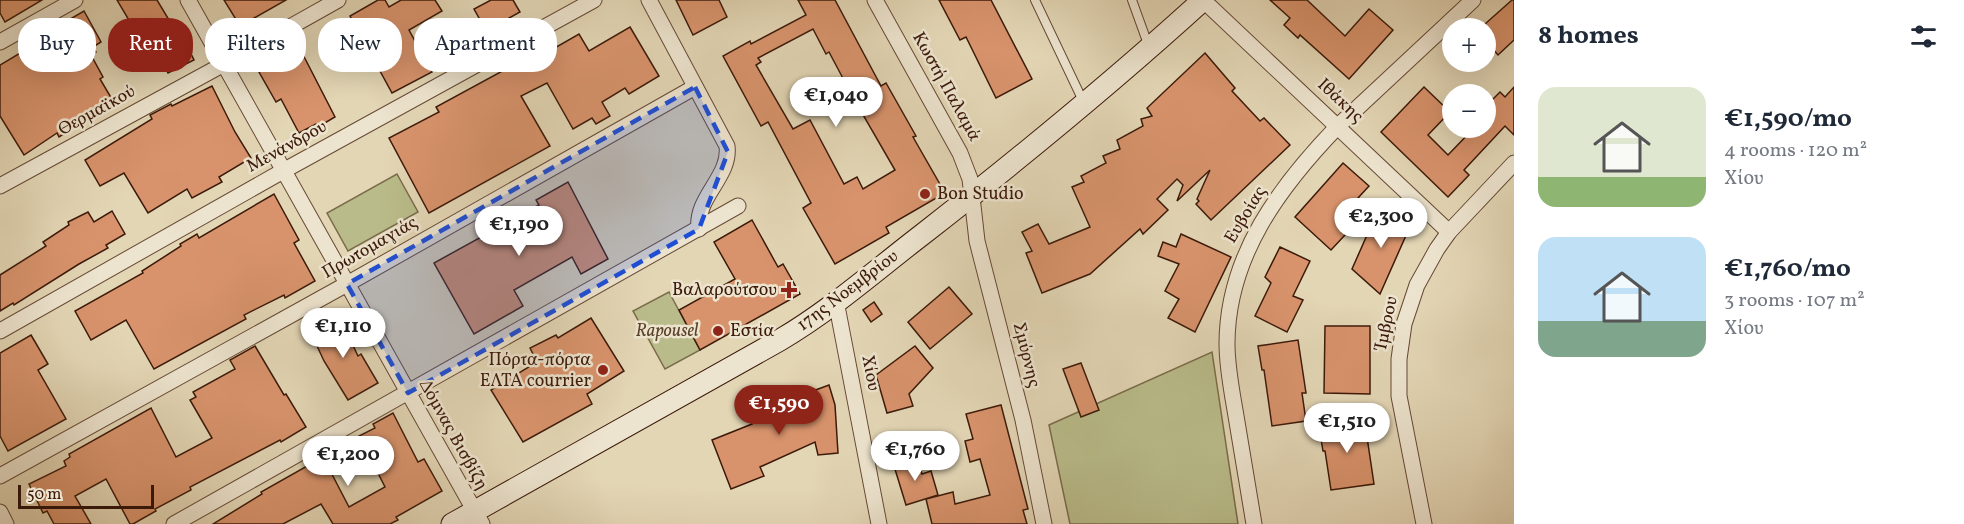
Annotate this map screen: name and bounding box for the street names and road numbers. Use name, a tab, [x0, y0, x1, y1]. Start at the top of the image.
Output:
street label: Κωστή Παλαμά	[906, 28, 986, 146]
street label: Ιθάκης	[1311, 73, 1369, 129]
street label: Θερμαϊκού	[54, 80, 140, 142]
street label: Μενάνδρου	[242, 115, 332, 179]
street label: Ευβοίας	[1219, 182, 1273, 248]
street label: Πρωτομαγιάς	[318, 211, 422, 285]
street label: 17ης Νοεμβρίου	[792, 244, 904, 338]
street label: Ίμβρου	[1369, 294, 1405, 354]
street label: Σμύρνης	[1006, 320, 1046, 390]
street label: Χίου	[854, 353, 886, 393]
street label: Δόμνας Βισβίζη	[412, 375, 494, 495]

